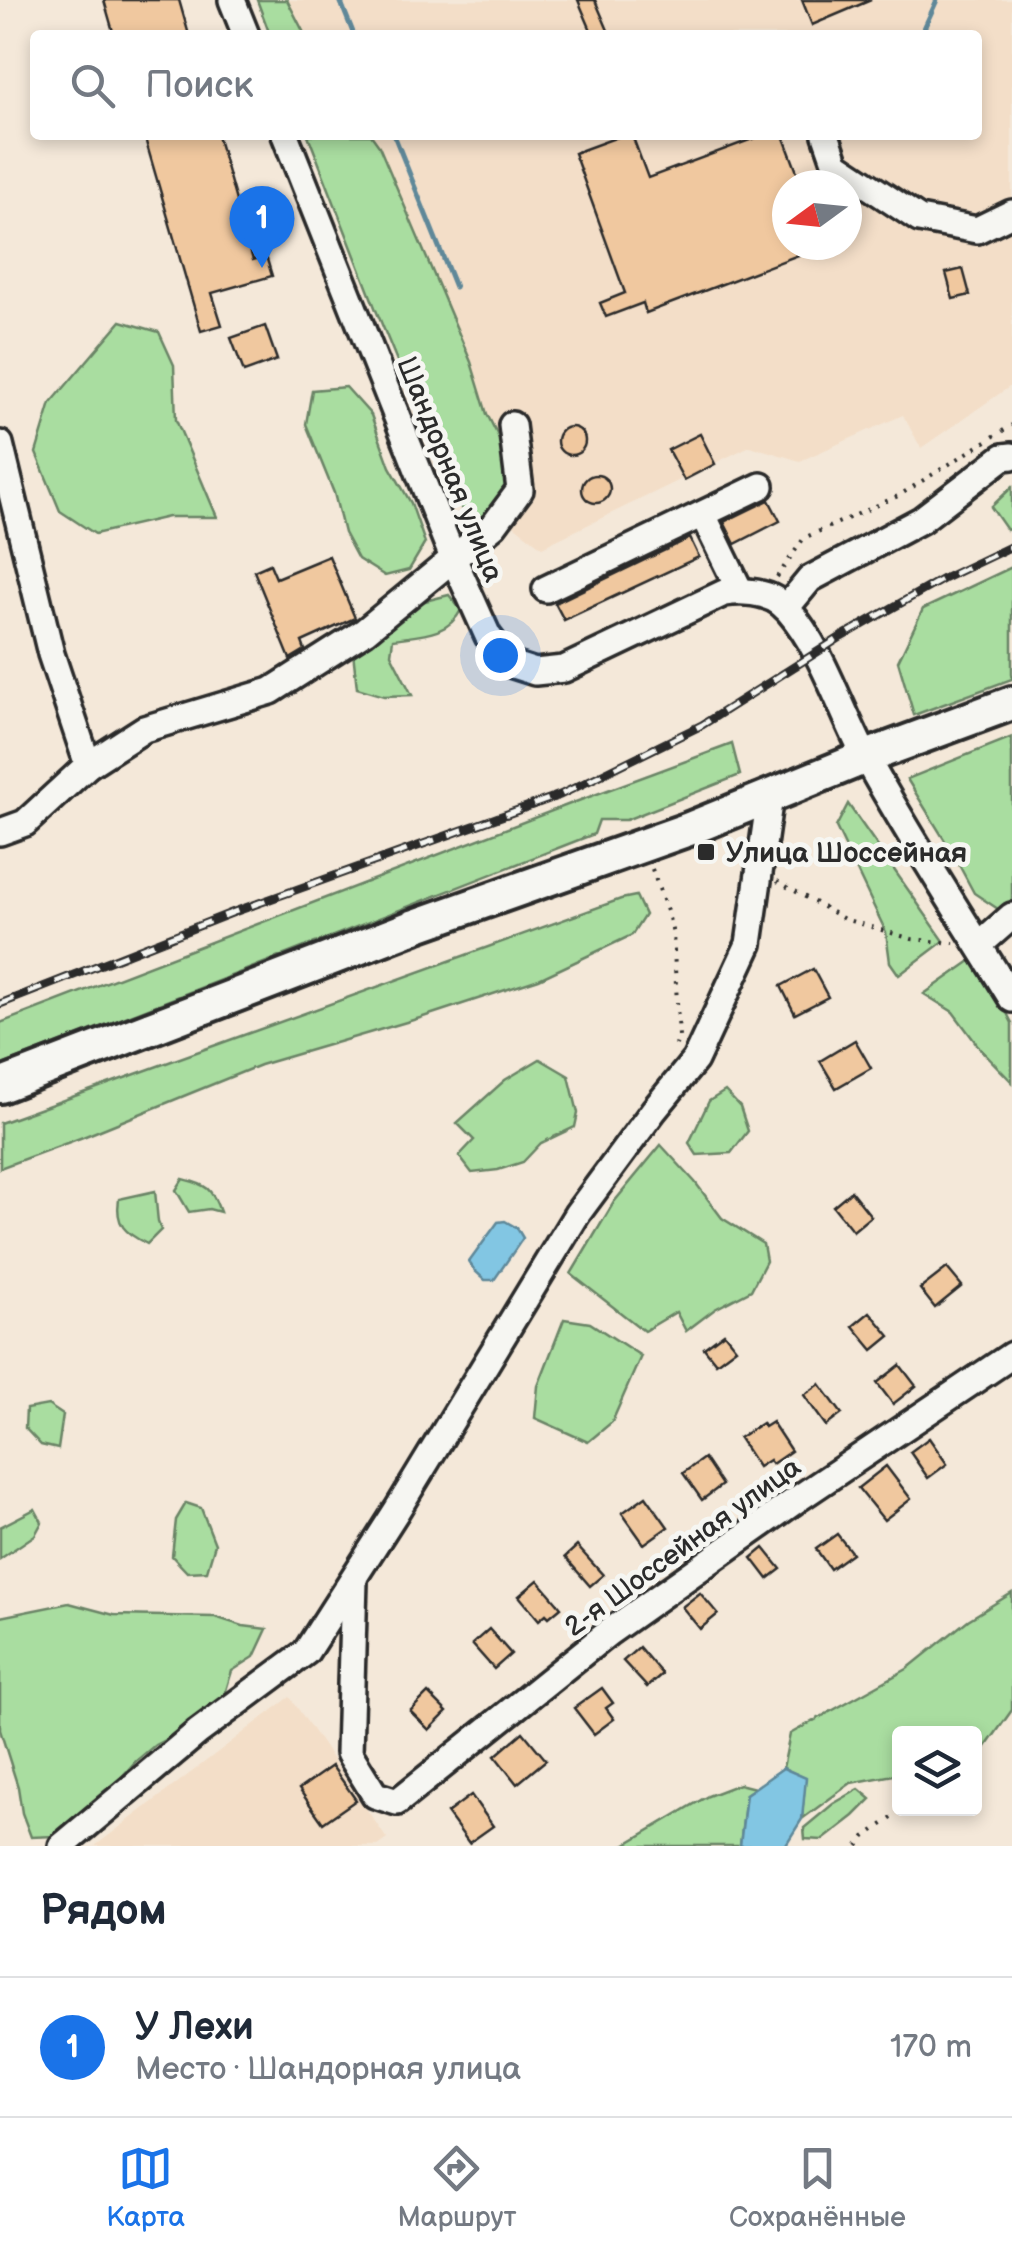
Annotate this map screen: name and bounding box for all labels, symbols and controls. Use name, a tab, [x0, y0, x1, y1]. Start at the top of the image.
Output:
search box	[30, 30, 982, 140]
icon: search	[65, 58, 120, 113]
text: Поиск	[145, 63, 253, 108]
north arrow	[772, 170, 862, 260]
pin: 1	[230, 186, 294, 268]
street label: Шандорная улица	[389, 352, 510, 587]
your location	[475, 630, 526, 681]
place label: Улица Шоссейная	[726, 837, 967, 870]
marker: Улица Шоссейная	[695, 841, 717, 863]
street label: 2-я Шоссейная улица	[558, 1450, 808, 1644]
map controls	[892, 1726, 982, 1816]
button: layers	[892, 1726, 982, 1816]
text: Рядом	[40, 1886, 167, 1937]
text: У Лехи	[135, 2005, 254, 2050]
text: 1	[66, 2028, 79, 2067]
text: 170 m	[890, 2028, 972, 2067]
text: Место · Шандорная улица	[135, 2050, 521, 2089]
tab: Карта	[106, 2141, 185, 2234]
tab: Маршрут	[397, 2141, 517, 2234]
tab: Сохранённые	[729, 2141, 906, 2234]

